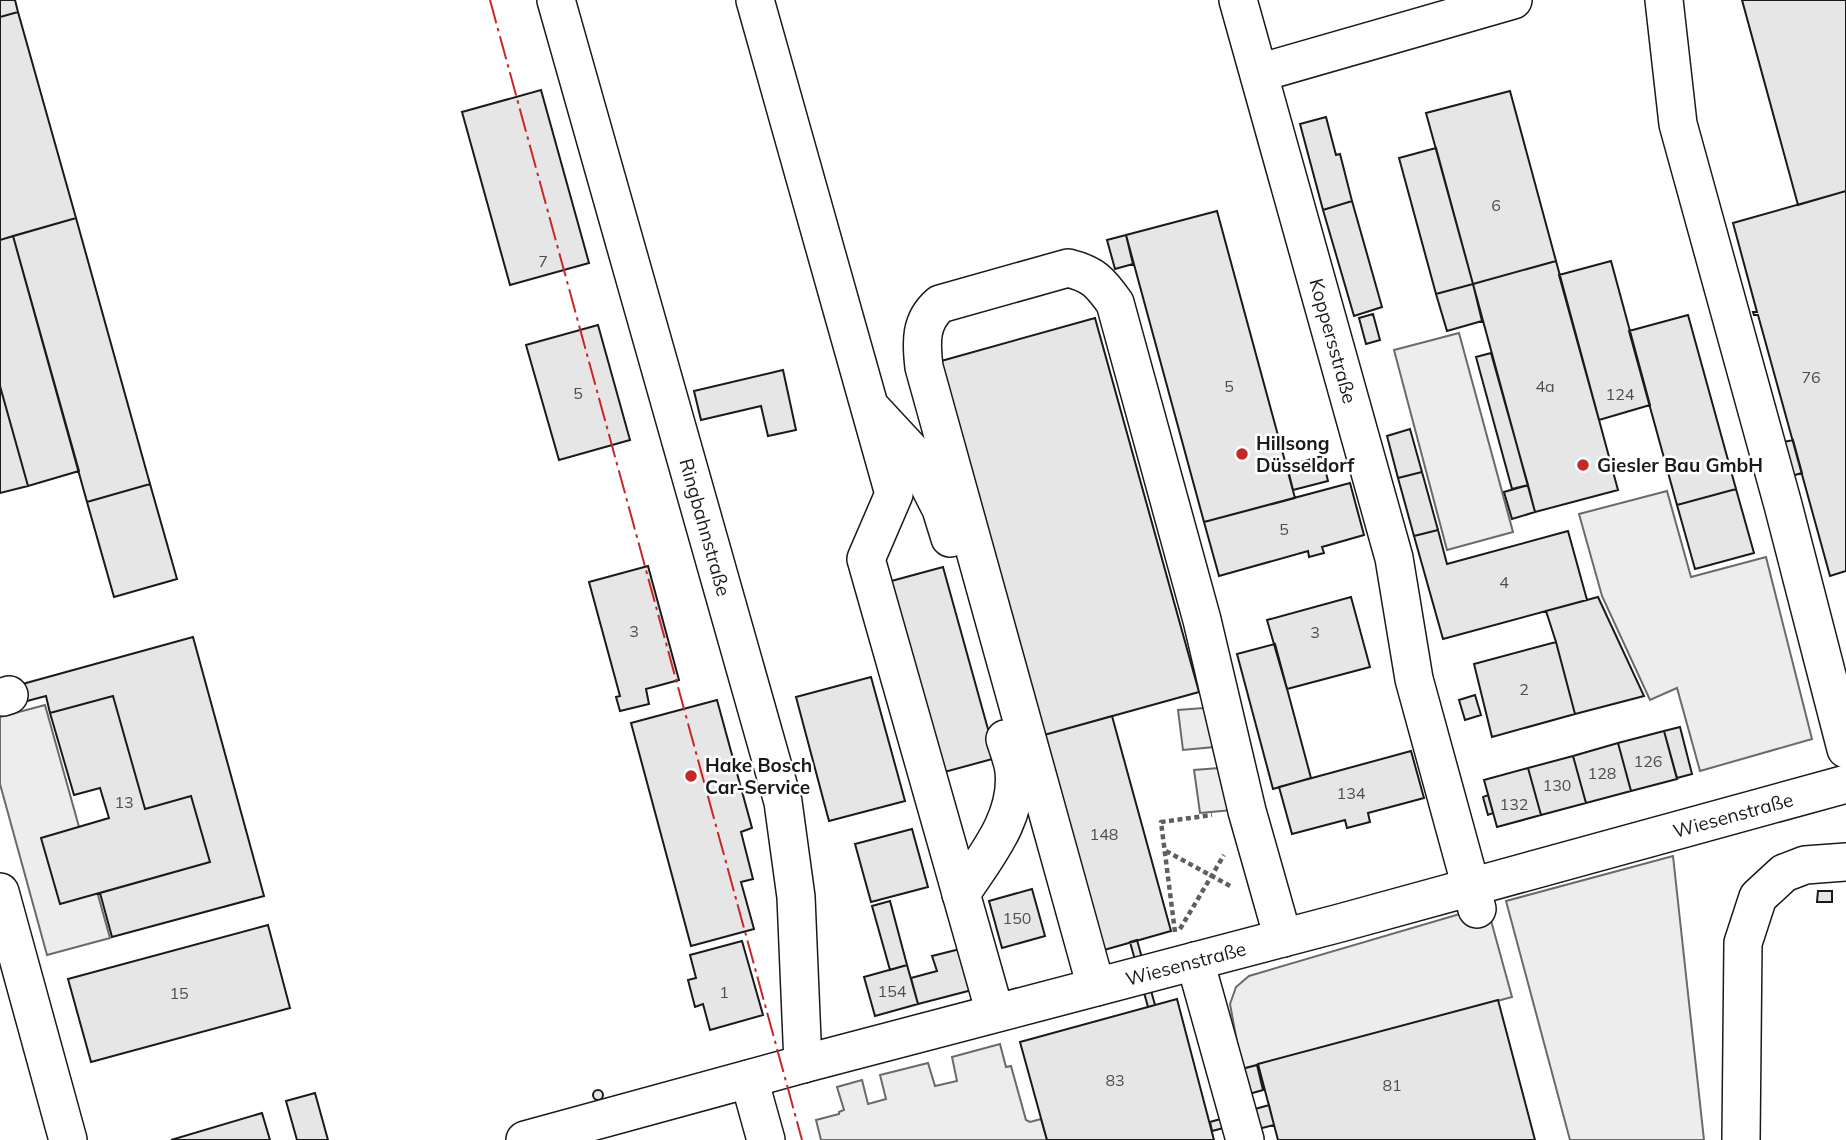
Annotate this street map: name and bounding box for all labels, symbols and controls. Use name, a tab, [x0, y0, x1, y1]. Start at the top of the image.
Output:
house number: 6	[1491, 195, 1501, 215]
house number: 7	[538, 251, 548, 271]
street label: Koppersstraße	[1304, 276, 1362, 406]
house number: 76	[1801, 367, 1821, 387]
house number: 5	[1224, 376, 1234, 396]
house number: 4a	[1535, 376, 1555, 396]
house number: 5	[573, 383, 583, 403]
house number: 124	[1606, 384, 1635, 404]
place label: Hillsong Düsseldorf	[1256, 431, 1355, 477]
marker: Hillsong Düsseldorf	[1234, 446, 1250, 462]
place label: Giesler Bau GmbH	[1597, 453, 1763, 477]
street label: Ringbahnstraße	[674, 456, 736, 599]
marker: Giesler Bau GmbH	[1575, 457, 1591, 473]
house number: 5	[1279, 519, 1289, 539]
house number: 4	[1499, 572, 1509, 592]
house number: 3	[629, 621, 639, 641]
house number: 3	[1310, 622, 1320, 642]
house number: 2	[1519, 679, 1529, 699]
house number: 126	[1634, 751, 1662, 771]
place label: Hake Bosch Car-Service	[705, 753, 812, 799]
house number: 128	[1588, 763, 1616, 783]
marker: Hake Bosch Car-Service	[683, 768, 699, 784]
house number: 130	[1543, 775, 1571, 795]
house number: 134	[1337, 783, 1366, 803]
street label: Wiesenstraße	[1670, 787, 1796, 843]
house number: 13	[114, 792, 134, 812]
house number: 132	[1500, 794, 1528, 814]
house number: 148	[1090, 824, 1118, 844]
house number: 150	[1003, 908, 1031, 928]
street label: Wiesenstraße	[1123, 936, 1249, 991]
house number: 154	[878, 981, 907, 1001]
house number: 1	[719, 982, 729, 1002]
house number: 15	[169, 983, 189, 1003]
house number: 83	[1105, 1070, 1125, 1090]
house number: 81	[1382, 1075, 1402, 1095]

